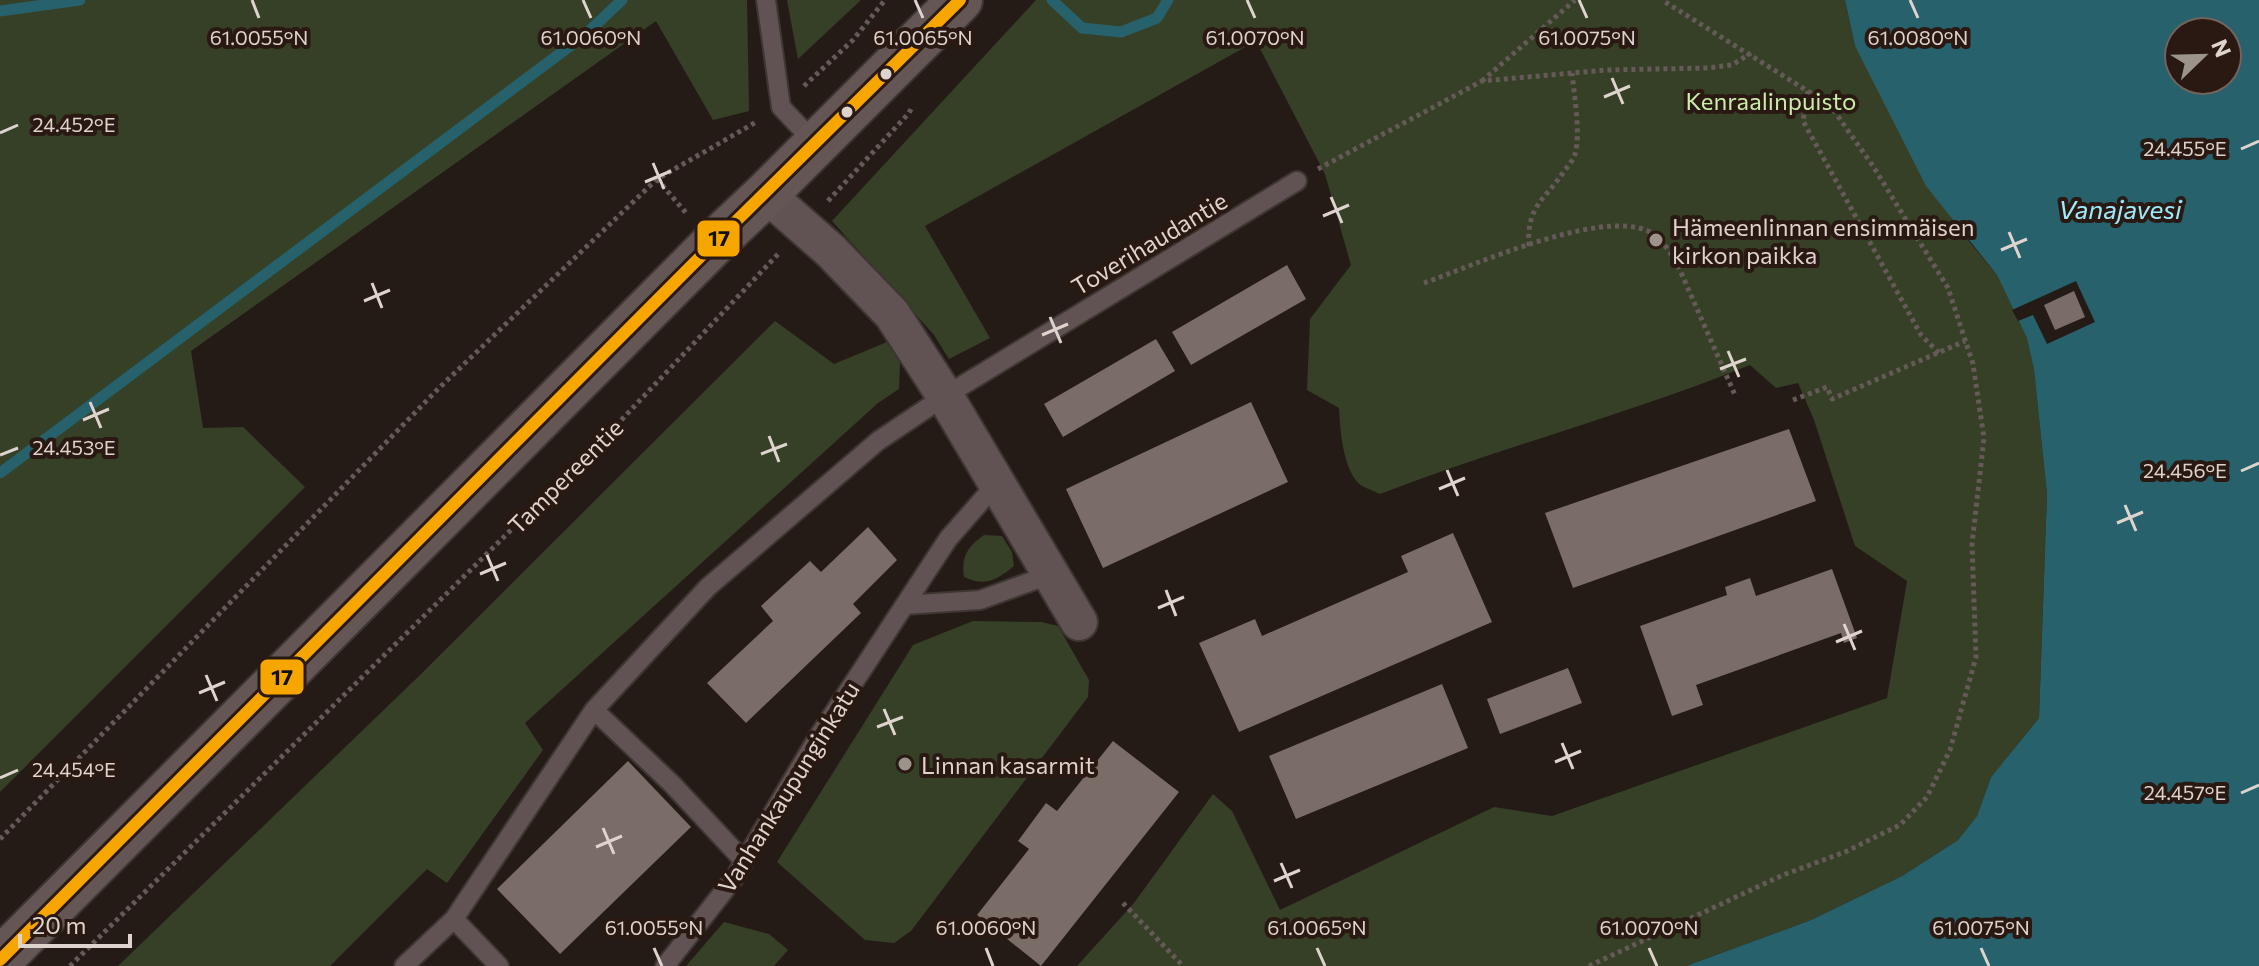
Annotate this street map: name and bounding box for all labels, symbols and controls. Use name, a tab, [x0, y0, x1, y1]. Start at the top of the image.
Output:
north arrow	[2163, 16, 2243, 96]
text: 61.0055°N	[210, 25, 308, 49]
text: 61.0060°N	[541, 25, 641, 49]
text: 61.0065°N	[873, 25, 973, 49]
text: 61.0070°N	[1205, 25, 1305, 49]
text: 61.0075°N	[1538, 25, 1636, 49]
text: 61.0080°N	[1868, 25, 1968, 49]
text: N	[2206, 35, 2238, 61]
unlabelled marker	[878, 66, 894, 82]
park label: Kenraalinpuisto	[1686, 86, 1856, 115]
unlabelled marker	[839, 104, 855, 120]
text: 24.452°E	[32, 112, 116, 136]
text: 24.455°E	[2143, 136, 2227, 160]
street label: Toverihaudantie	[1066, 185, 1232, 301]
water label: Vanajavesi	[2058, 193, 2183, 224]
place label: Hämeenlinnan ensimmäisen kirkon paikka	[1672, 212, 1974, 269]
line badge: 17	[696, 219, 741, 258]
text: 17	[708, 224, 730, 251]
marker: Hämeenlinnan ensimmäisen kirkon paikka	[1647, 231, 1665, 249]
street label: Tampereentie	[502, 413, 628, 539]
text: 24.453°E	[32, 435, 116, 459]
text: 24.456°E	[2143, 458, 2227, 482]
line badge: 17	[259, 658, 305, 696]
text: 17	[271, 663, 293, 690]
street label: Vanhankaupunginkatu	[711, 676, 865, 898]
place label: Linnan kasarmit	[921, 750, 1095, 779]
marker: Linnan kasarmit	[896, 755, 914, 773]
text: 24.454°E	[32, 757, 116, 781]
text: 24.457°E	[2144, 780, 2226, 804]
scale bar	[20, 898, 130, 948]
text: 20 m	[32, 910, 86, 939]
text: 61.0055°N	[605, 915, 703, 939]
text: 61.0060°N	[936, 915, 1036, 939]
text: 61.0065°N	[1267, 915, 1367, 939]
text: 61.0070°N	[1599, 915, 1699, 939]
text: 61.0075°N	[1932, 915, 2030, 939]

